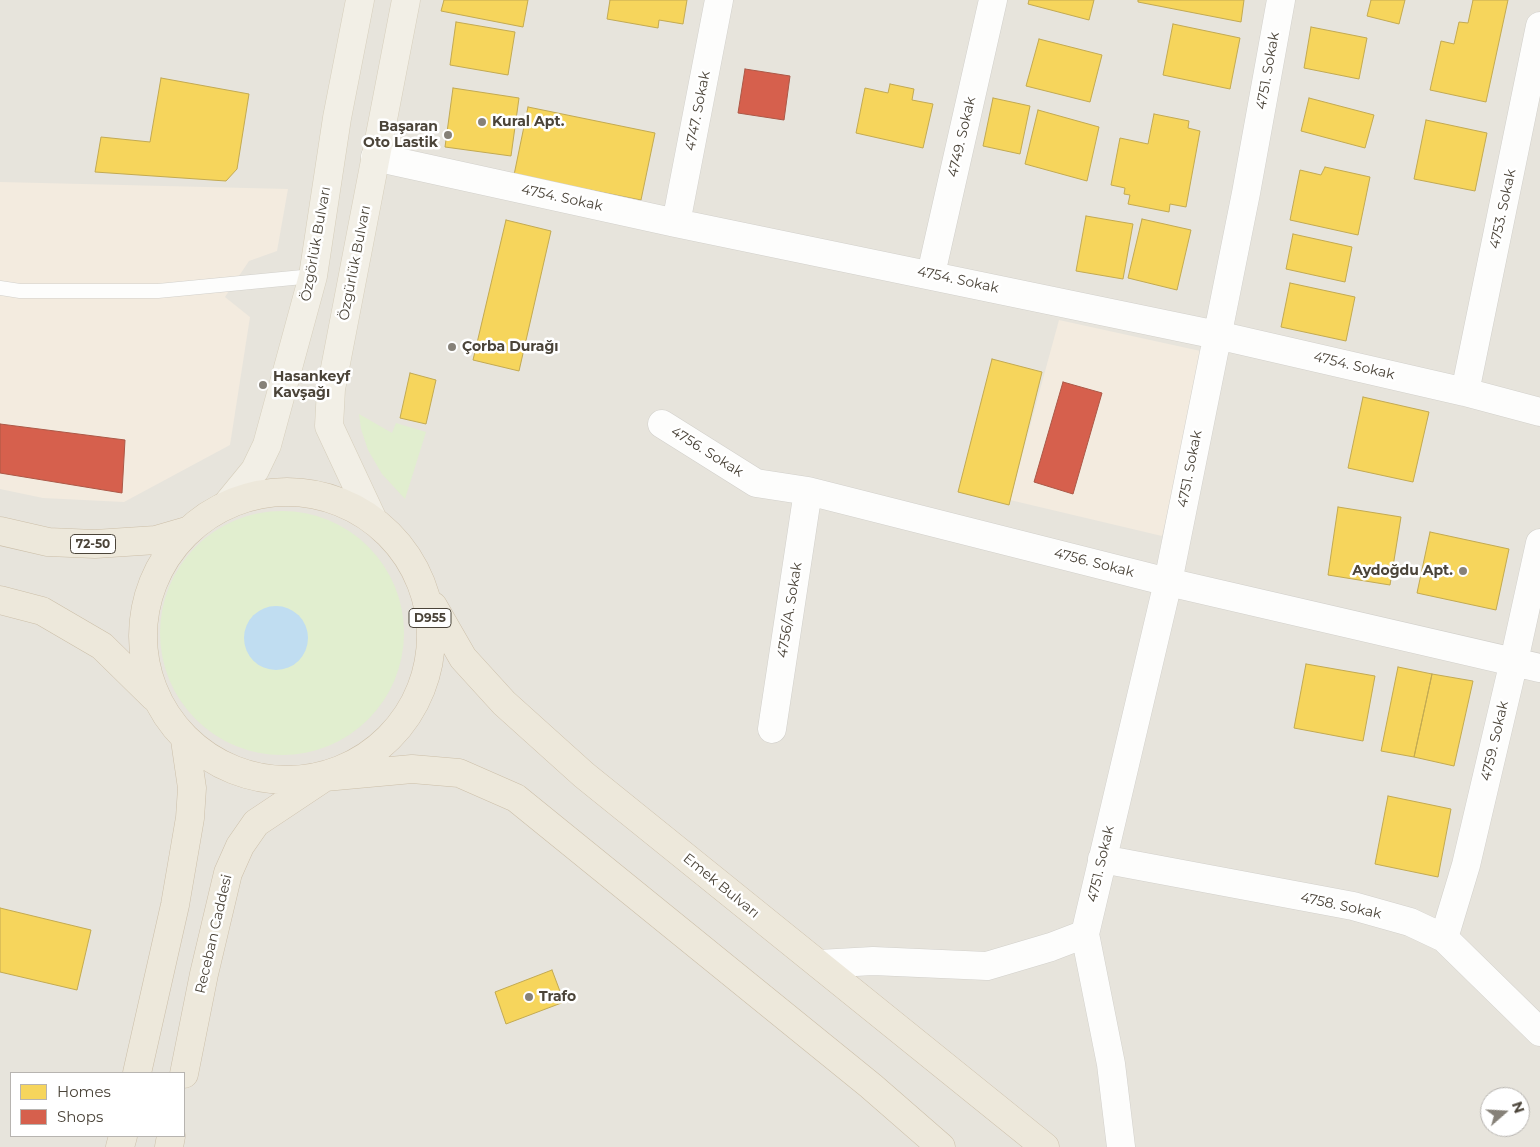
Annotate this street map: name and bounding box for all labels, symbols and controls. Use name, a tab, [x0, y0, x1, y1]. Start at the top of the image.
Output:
street label: 4751. Sokak	[1253, 31, 1283, 111]
street label: 4747. Sokak	[682, 70, 714, 152]
street label: 4749. Sokak	[945, 95, 979, 179]
place label: Kural Apt.	[492, 114, 564, 130]
marker: Kural Apt.	[476, 116, 488, 128]
place label: Başaran Oto Lastik	[363, 119, 438, 152]
marker: Başaran Oto Lastik	[442, 129, 454, 141]
street label: 4753. Sokak	[1486, 168, 1520, 250]
street label: 4754. Sokak	[520, 181, 604, 215]
street label: Özgörlük Bulvarı	[298, 185, 334, 303]
street label: Özgürlük Bulvarı	[336, 204, 374, 322]
street label: 4754. Sokak	[916, 263, 1000, 297]
place label: Çorba Durağı	[462, 339, 559, 355]
marker: Çorba Durağı	[446, 341, 458, 353]
street label: 4754. Sokak	[1312, 348, 1396, 384]
place label: Hasankeyf Kavşağı	[273, 369, 350, 402]
marker: Hasankeyf Kavşağı	[257, 379, 269, 391]
street label: 4756. Sokak	[668, 423, 746, 481]
street label: 4751. Sokak	[1174, 429, 1206, 509]
road number: 72-50	[70, 534, 116, 554]
street label: 4756. Sokak	[1052, 545, 1136, 581]
street label: 4756/A. Sokak	[774, 561, 806, 659]
place label: Aydoğdu Apt.	[1352, 563, 1453, 579]
marker: Aydoğdu Apt.	[1457, 565, 1469, 577]
road number: D955	[409, 608, 451, 628]
street label: 4759. Sokak	[1478, 699, 1512, 783]
street label: 4751. Sokak	[1084, 824, 1118, 904]
street label: Emek Bulvarı	[679, 850, 763, 922]
street label: Receban Caddesi	[192, 873, 236, 995]
street label: 4758. Sokak	[1299, 889, 1383, 923]
place label: Trafo	[539, 989, 576, 1005]
marker: Trafo	[523, 991, 535, 1003]
legend	[10, 1072, 185, 1137]
text: Homes	[57, 1082, 111, 1101]
north arrow	[1480, 1087, 1530, 1137]
text: N	[1508, 1099, 1529, 1116]
text: Shops	[57, 1107, 103, 1126]

